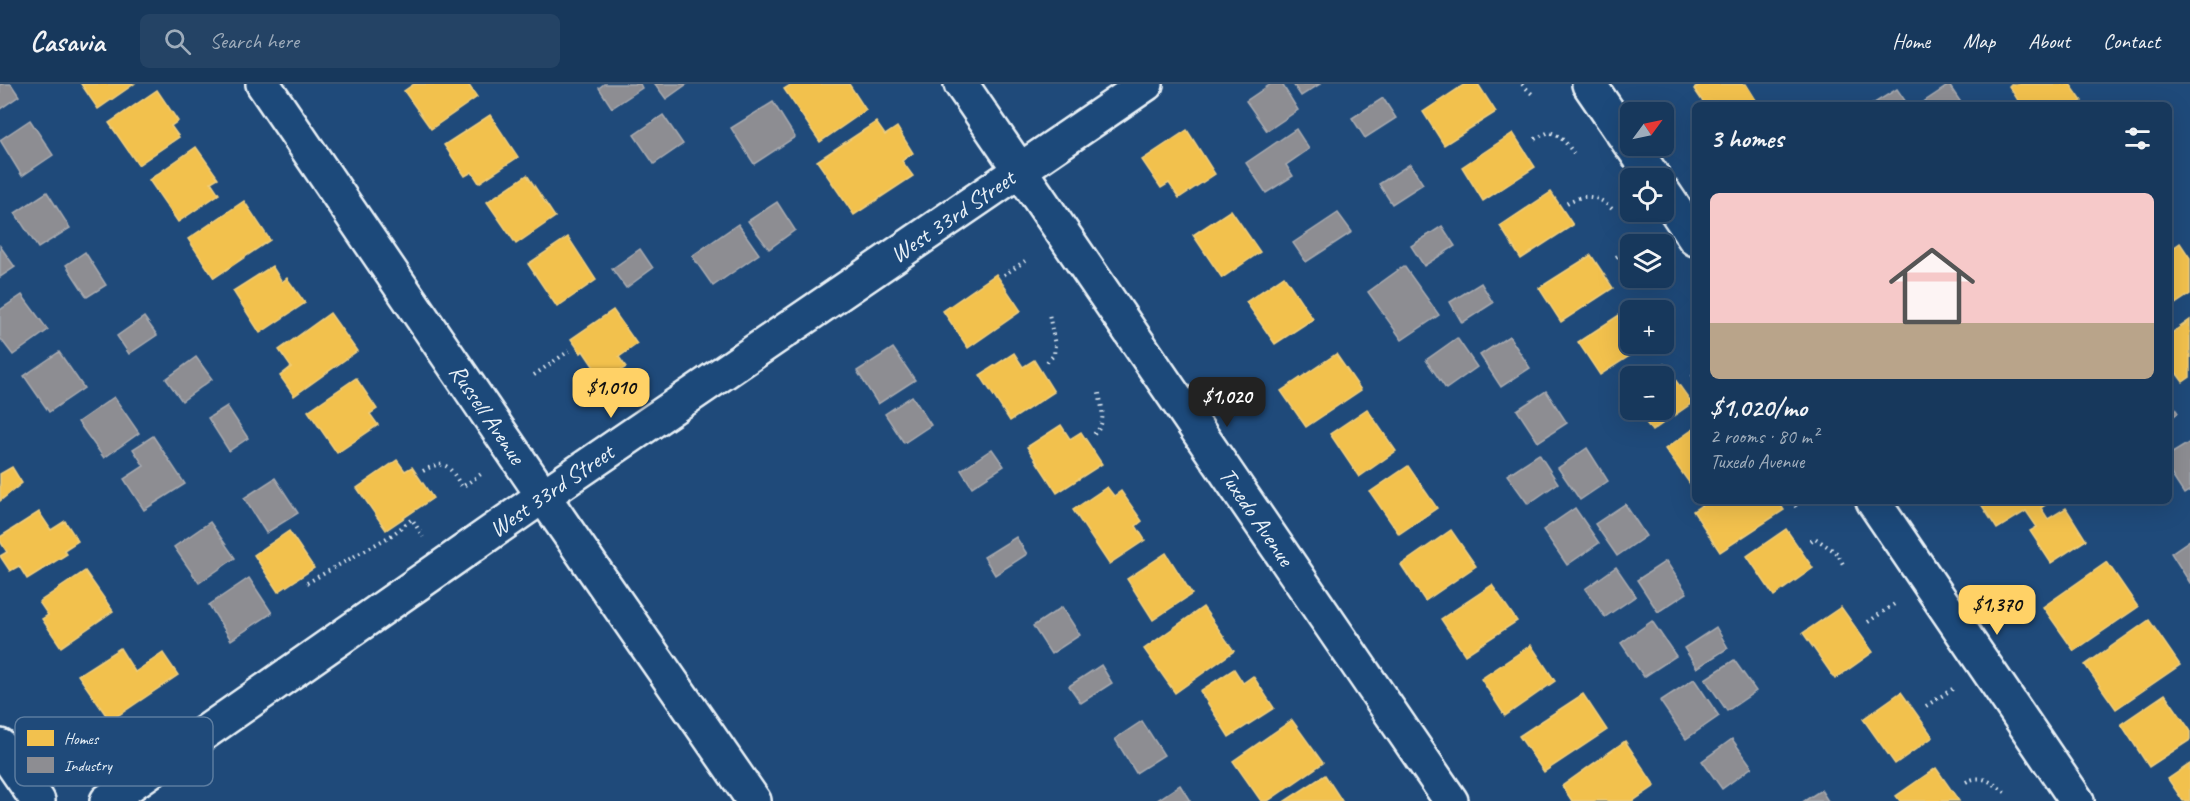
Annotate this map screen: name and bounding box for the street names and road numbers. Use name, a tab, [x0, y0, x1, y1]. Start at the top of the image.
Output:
street label: West 33rd Street	[884, 162, 1022, 269]
street label: Russell Avenue	[443, 358, 533, 471]
street label: West 33rd Street	[483, 436, 621, 544]
street label: Tuxedo Avenue	[1212, 461, 1302, 574]

